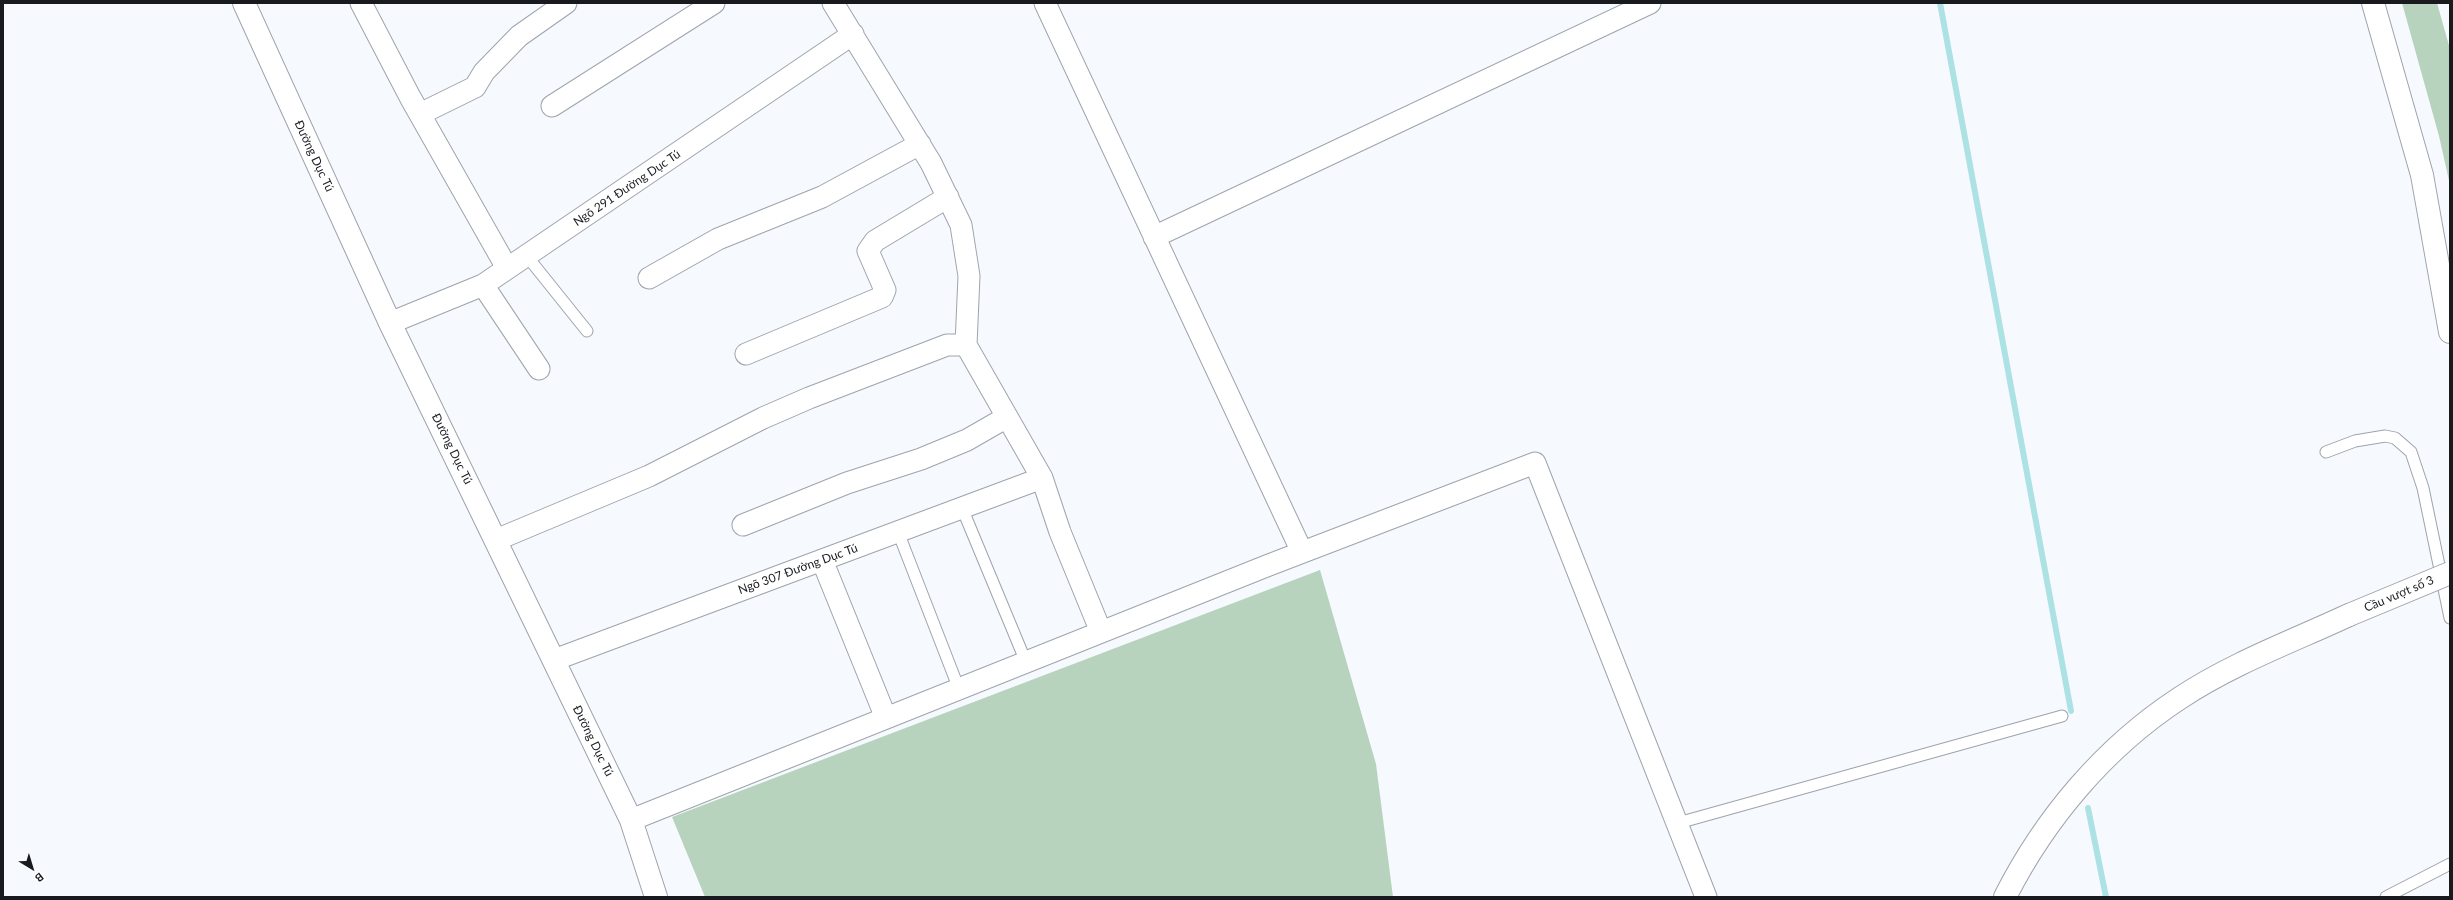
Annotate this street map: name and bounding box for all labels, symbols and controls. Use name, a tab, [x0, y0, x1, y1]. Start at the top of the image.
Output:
street label: Đường Dục Tú	[291, 118, 337, 194]
street label: Ngõ 291 Đường Dục Tú	[571, 147, 683, 229]
street label: Đường Dục Tú	[429, 411, 475, 487]
street label: Ngõ 307 Đường Dục Tú	[736, 541, 860, 597]
street label: Cầu vượt số 3	[2362, 573, 2436, 615]
street label: Đường Dục Tú	[570, 703, 616, 779]
north arrow	[12, 848, 52, 888]
text: B	[33, 870, 47, 885]

